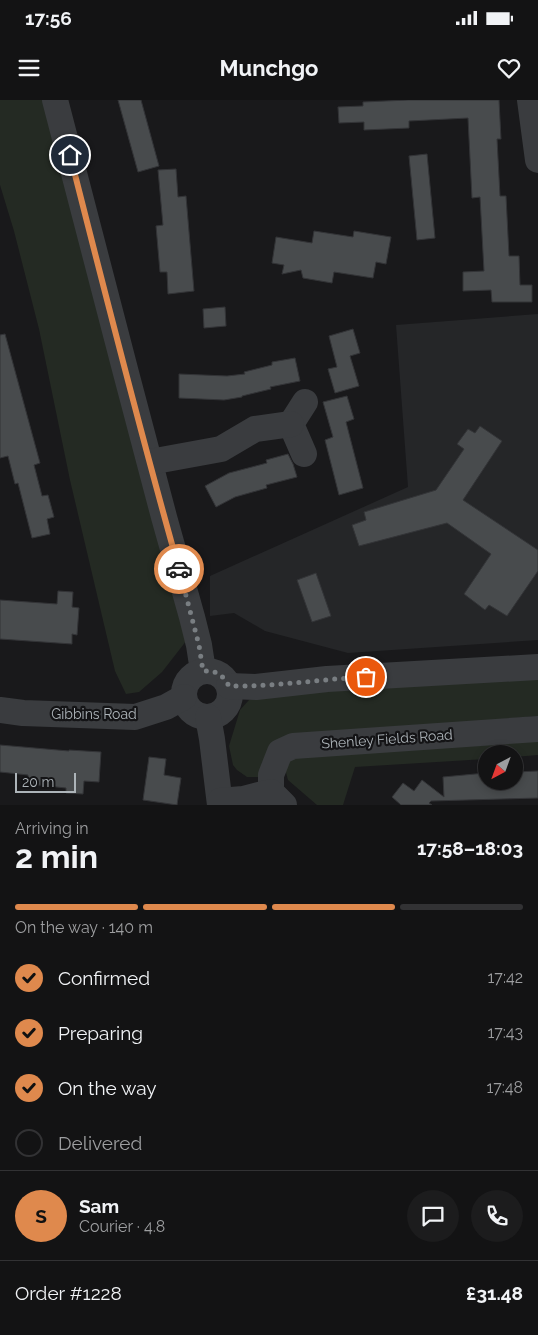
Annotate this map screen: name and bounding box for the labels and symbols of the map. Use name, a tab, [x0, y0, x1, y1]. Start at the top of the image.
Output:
pin	[49, 134, 91, 176]
courier	[154, 544, 204, 594]
pin	[345, 656, 387, 698]
street label: Gibbins Road	[51, 706, 137, 722]
street label: Shenley Fields Road	[321, 726, 453, 752]
north arrow	[478, 745, 522, 790]
scale bar	[15, 770, 76, 793]

